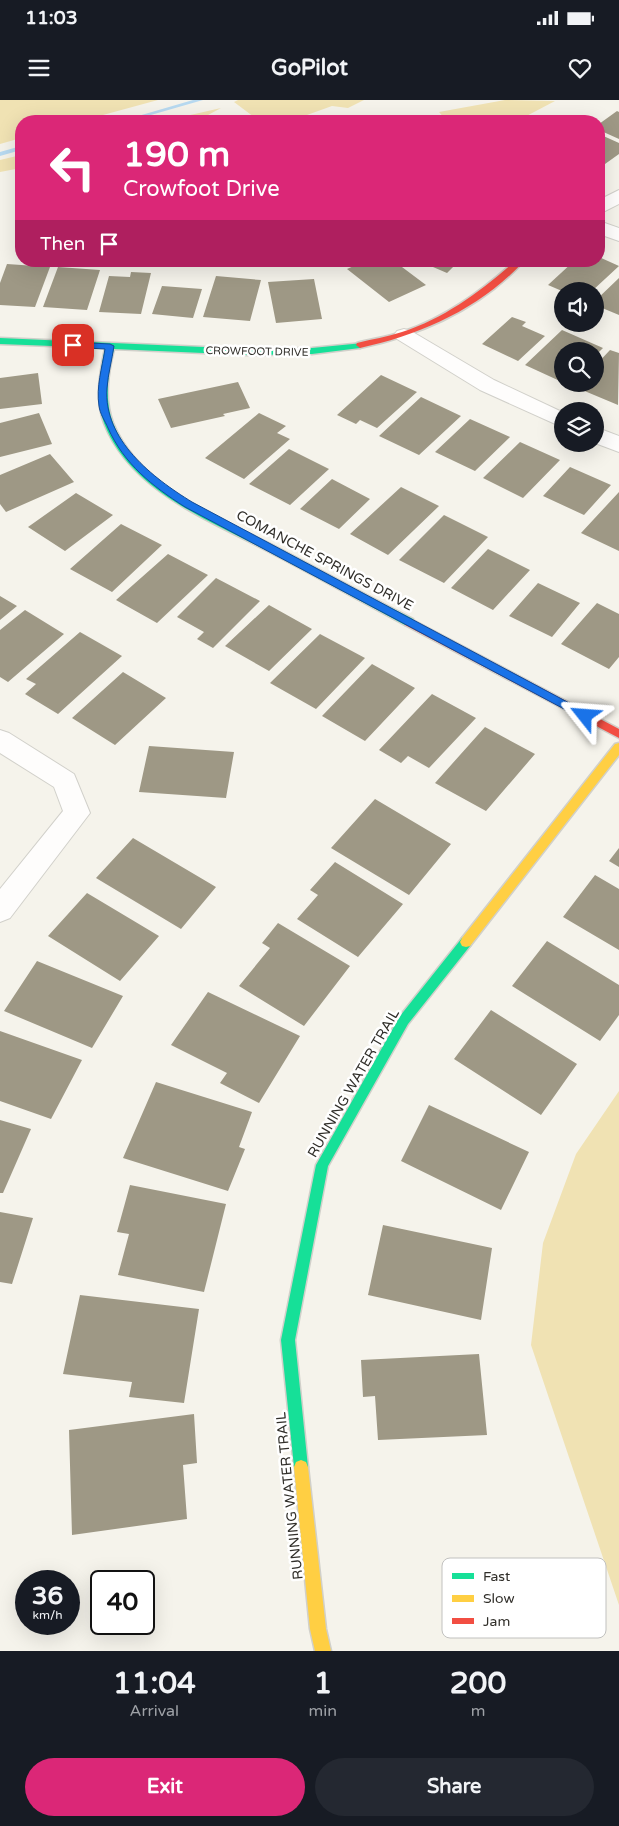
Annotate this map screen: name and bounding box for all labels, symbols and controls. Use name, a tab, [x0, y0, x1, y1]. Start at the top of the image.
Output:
text: 11:03	[25, 7, 78, 29]
icon: menu	[25, 54, 53, 82]
icon: heart	[566, 54, 594, 82]
text: GoPilot	[271, 55, 348, 81]
text: 190 m	[123, 134, 230, 176]
icon: left	[40, 135, 105, 200]
text: Crowfoot Drive	[123, 176, 280, 202]
icon: arrive	[95, 230, 123, 258]
text: Then	[40, 233, 85, 255]
map controls	[554, 282, 604, 452]
button: sound	[554, 282, 604, 332]
pin	[52, 324, 94, 366]
icon: arrive	[59, 331, 87, 359]
button: search	[554, 342, 604, 392]
street label: CROWFOOT DRIVE	[205, 344, 309, 359]
button: layers	[554, 402, 604, 452]
street label: COMANCHE SPRINGS DRIVE	[233, 506, 416, 614]
position arrow	[558, 689, 610, 741]
street label: RUNNING WATER TRAIL	[304, 1006, 403, 1160]
street label: RUNNING WATER TRAIL	[272, 1411, 307, 1581]
legend	[442, 1558, 606, 1638]
text: Fast	[483, 1568, 511, 1585]
speed limit sign: 40	[90, 1570, 155, 1635]
text: 36	[32, 1581, 63, 1611]
text: Slow	[483, 1590, 515, 1607]
text: km/h	[32, 1608, 63, 1622]
text: Jam	[483, 1613, 510, 1630]
text: 11:04	[113, 1665, 196, 1702]
text: 1	[313, 1665, 332, 1702]
text: 200	[450, 1665, 506, 1702]
text: Arrival	[130, 1701, 179, 1721]
text: min	[309, 1701, 337, 1721]
text: m	[471, 1701, 485, 1721]
button: Exit	[25, 1758, 305, 1816]
button: Share	[315, 1758, 594, 1816]

